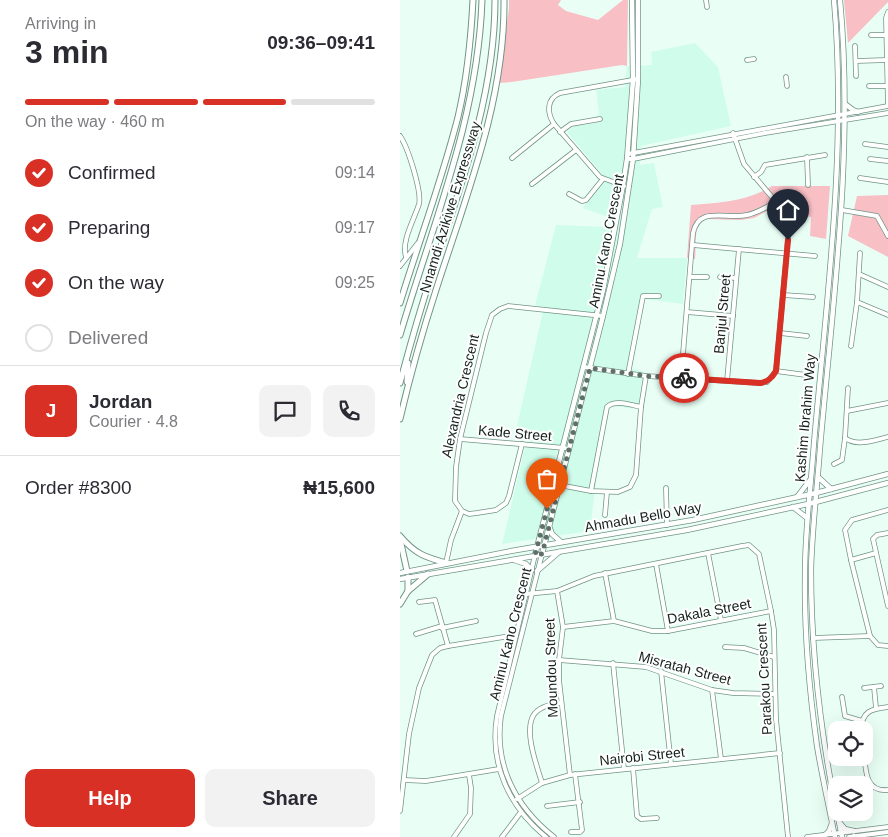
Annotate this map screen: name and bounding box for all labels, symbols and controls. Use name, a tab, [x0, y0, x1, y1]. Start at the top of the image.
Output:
text: Arriving in	[25, 15, 96, 32]
text: 09:36–09:41	[267, 32, 375, 53]
text: 3 min	[25, 34, 109, 70]
text: On the way · 460 m	[25, 113, 165, 130]
street label: Nnamdi Azikiwe Expressway	[416, 119, 484, 295]
icon: check	[25, 159, 53, 187]
text: Confirmed	[68, 162, 156, 183]
text: 09:14	[335, 164, 375, 181]
street label: Aminu Kano Crescent	[585, 173, 627, 309]
pin	[767, 189, 809, 240]
icon: home	[774, 196, 802, 224]
icon: check	[25, 214, 53, 242]
text: Preparing	[68, 217, 150, 238]
text: 09:17	[335, 219, 375, 236]
icon: check	[25, 269, 53, 297]
text: On the way	[68, 272, 164, 293]
street label: Banjul Street	[711, 273, 733, 355]
text: 09:25	[335, 274, 375, 291]
text: Delivered	[68, 327, 148, 348]
street label: Alexandria Crescent	[438, 333, 482, 459]
courier	[659, 353, 709, 403]
street label: Kashim Ibrahim Way	[791, 353, 819, 483]
icon: bike	[670, 364, 698, 392]
button: chat	[259, 385, 311, 437]
button: phone	[323, 385, 375, 437]
text: Jordan	[89, 391, 152, 412]
text: J	[46, 400, 56, 421]
text: Courier · 4.8	[89, 413, 178, 430]
street label: Kade Street	[477, 422, 553, 444]
pin	[526, 458, 568, 509]
icon: bag	[533, 465, 561, 493]
text: Order #8300	[25, 477, 132, 498]
text: ₦15,600	[303, 477, 375, 498]
street label: Ahmadu Bello Way	[583, 499, 703, 535]
street label: Aminu Kano Crescent	[486, 566, 534, 702]
street label: Dakala Street	[666, 595, 752, 627]
street label: Moundou Street	[541, 618, 561, 718]
street label: Parakou Crescent	[753, 623, 775, 735]
street label: Misratah Street	[637, 648, 733, 688]
map controls	[828, 721, 873, 821]
button: locate	[828, 721, 873, 766]
street label: Nairobi Street	[599, 744, 686, 768]
button: Help	[25, 769, 195, 827]
button: Share	[205, 769, 375, 827]
button: layers	[828, 776, 873, 821]

